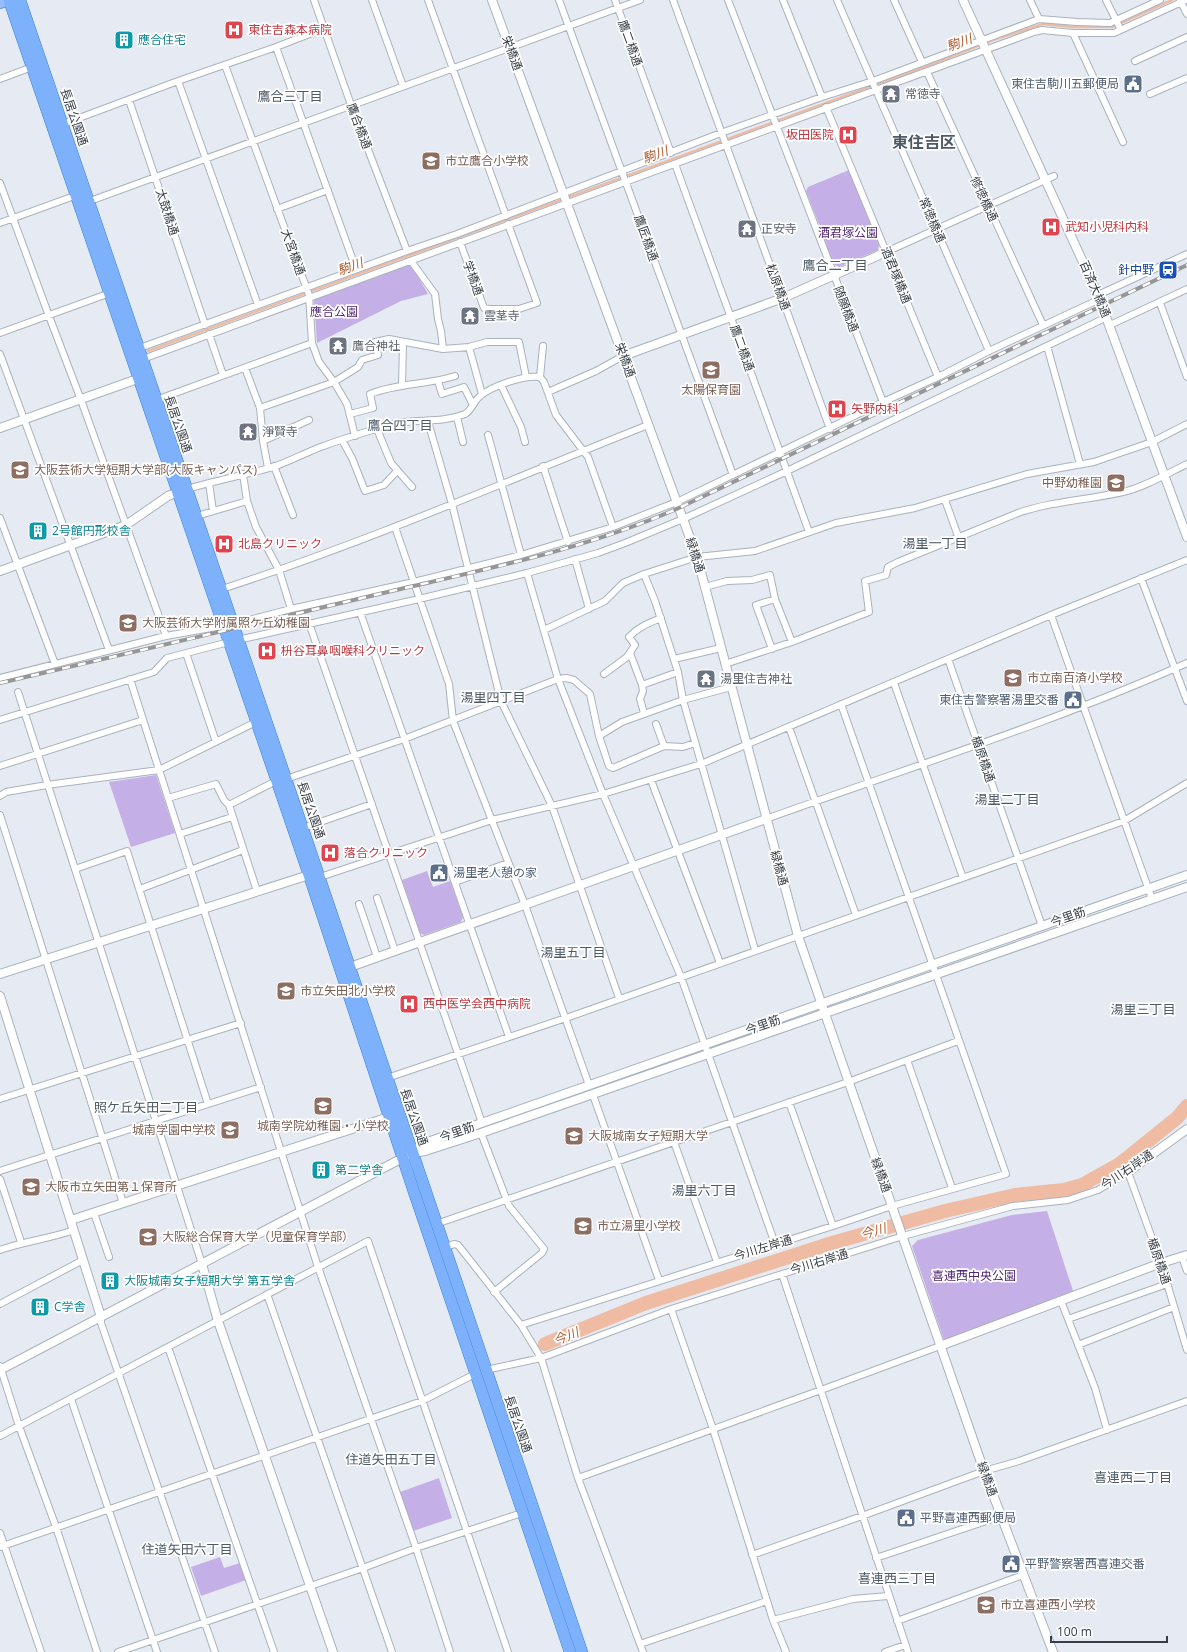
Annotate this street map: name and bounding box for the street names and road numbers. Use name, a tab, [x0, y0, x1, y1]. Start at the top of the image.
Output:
street label: 鷹二橋通	[614, 17, 647, 68]
street label: 栄橋通	[498, 33, 527, 73]
street label: 長居公園通	[57, 86, 92, 148]
street label: 鷹合橋通	[343, 100, 376, 151]
street label: 修徳橋通	[967, 173, 1002, 224]
street label: 太鼓橋通	[152, 186, 183, 237]
street label: 常徳橋通	[915, 194, 950, 245]
street label: 鷹匠橋通	[630, 212, 663, 263]
street label: 大宮橋通	[277, 226, 310, 277]
street label: 酒君塚橋通	[877, 244, 916, 306]
street label: 学橋通	[459, 258, 488, 298]
street label: 百済大橋通	[1076, 258, 1115, 320]
street label: 松原橋通	[762, 261, 795, 312]
street label: 随願橋通	[830, 283, 863, 334]
street label: 鷹二橋通	[726, 322, 759, 373]
street label: 栄橋通	[611, 340, 640, 380]
street label: 長居公園通	[161, 393, 196, 455]
street label: 緑橋通	[682, 535, 709, 575]
street label: 楯原橋通	[968, 733, 999, 784]
street label: 長居公園通	[294, 779, 329, 841]
street label: 緑橋通	[767, 848, 792, 887]
street label: 今里筋	[1048, 903, 1088, 930]
street label: 今里筋	[743, 1011, 783, 1038]
street label: 長居公園通	[397, 1086, 432, 1148]
street label: 今里筋	[437, 1118, 477, 1145]
street label: 今川右岸通	[1097, 1146, 1156, 1193]
street label: 緑橋通	[867, 1155, 896, 1195]
street label: 今川左岸通	[732, 1231, 794, 1264]
street label: 楯原橋通	[1144, 1235, 1175, 1286]
street label: 今川右岸通	[788, 1245, 850, 1278]
street label: 長居公園通	[501, 1393, 536, 1455]
street label: 緑橋通	[973, 1459, 1002, 1499]

